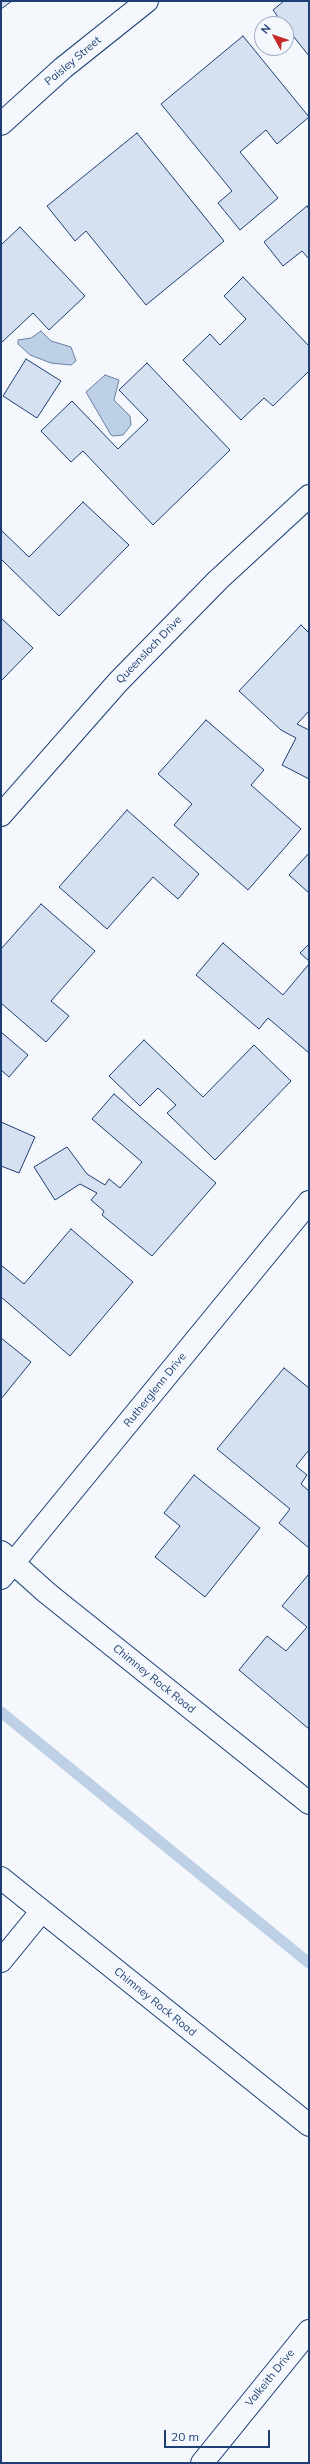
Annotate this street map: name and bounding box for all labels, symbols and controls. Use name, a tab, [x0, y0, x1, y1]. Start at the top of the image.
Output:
north arrow	[254, 16, 294, 56]
text: N	[258, 21, 274, 37]
street label: Paisley Street	[42, 34, 104, 88]
street label: Queensloch Drive	[113, 613, 185, 687]
street label: Rutherglenn Drive	[121, 1350, 189, 1430]
street label: Chimney Rock Road	[110, 1642, 198, 1716]
street label: Chimney Rock Road	[111, 1965, 199, 2039]
street label: Valkeith Drive	[243, 2347, 297, 2409]
scale bar	[166, 2422, 272, 2448]
text: 20 m	[171, 2429, 199, 2444]

